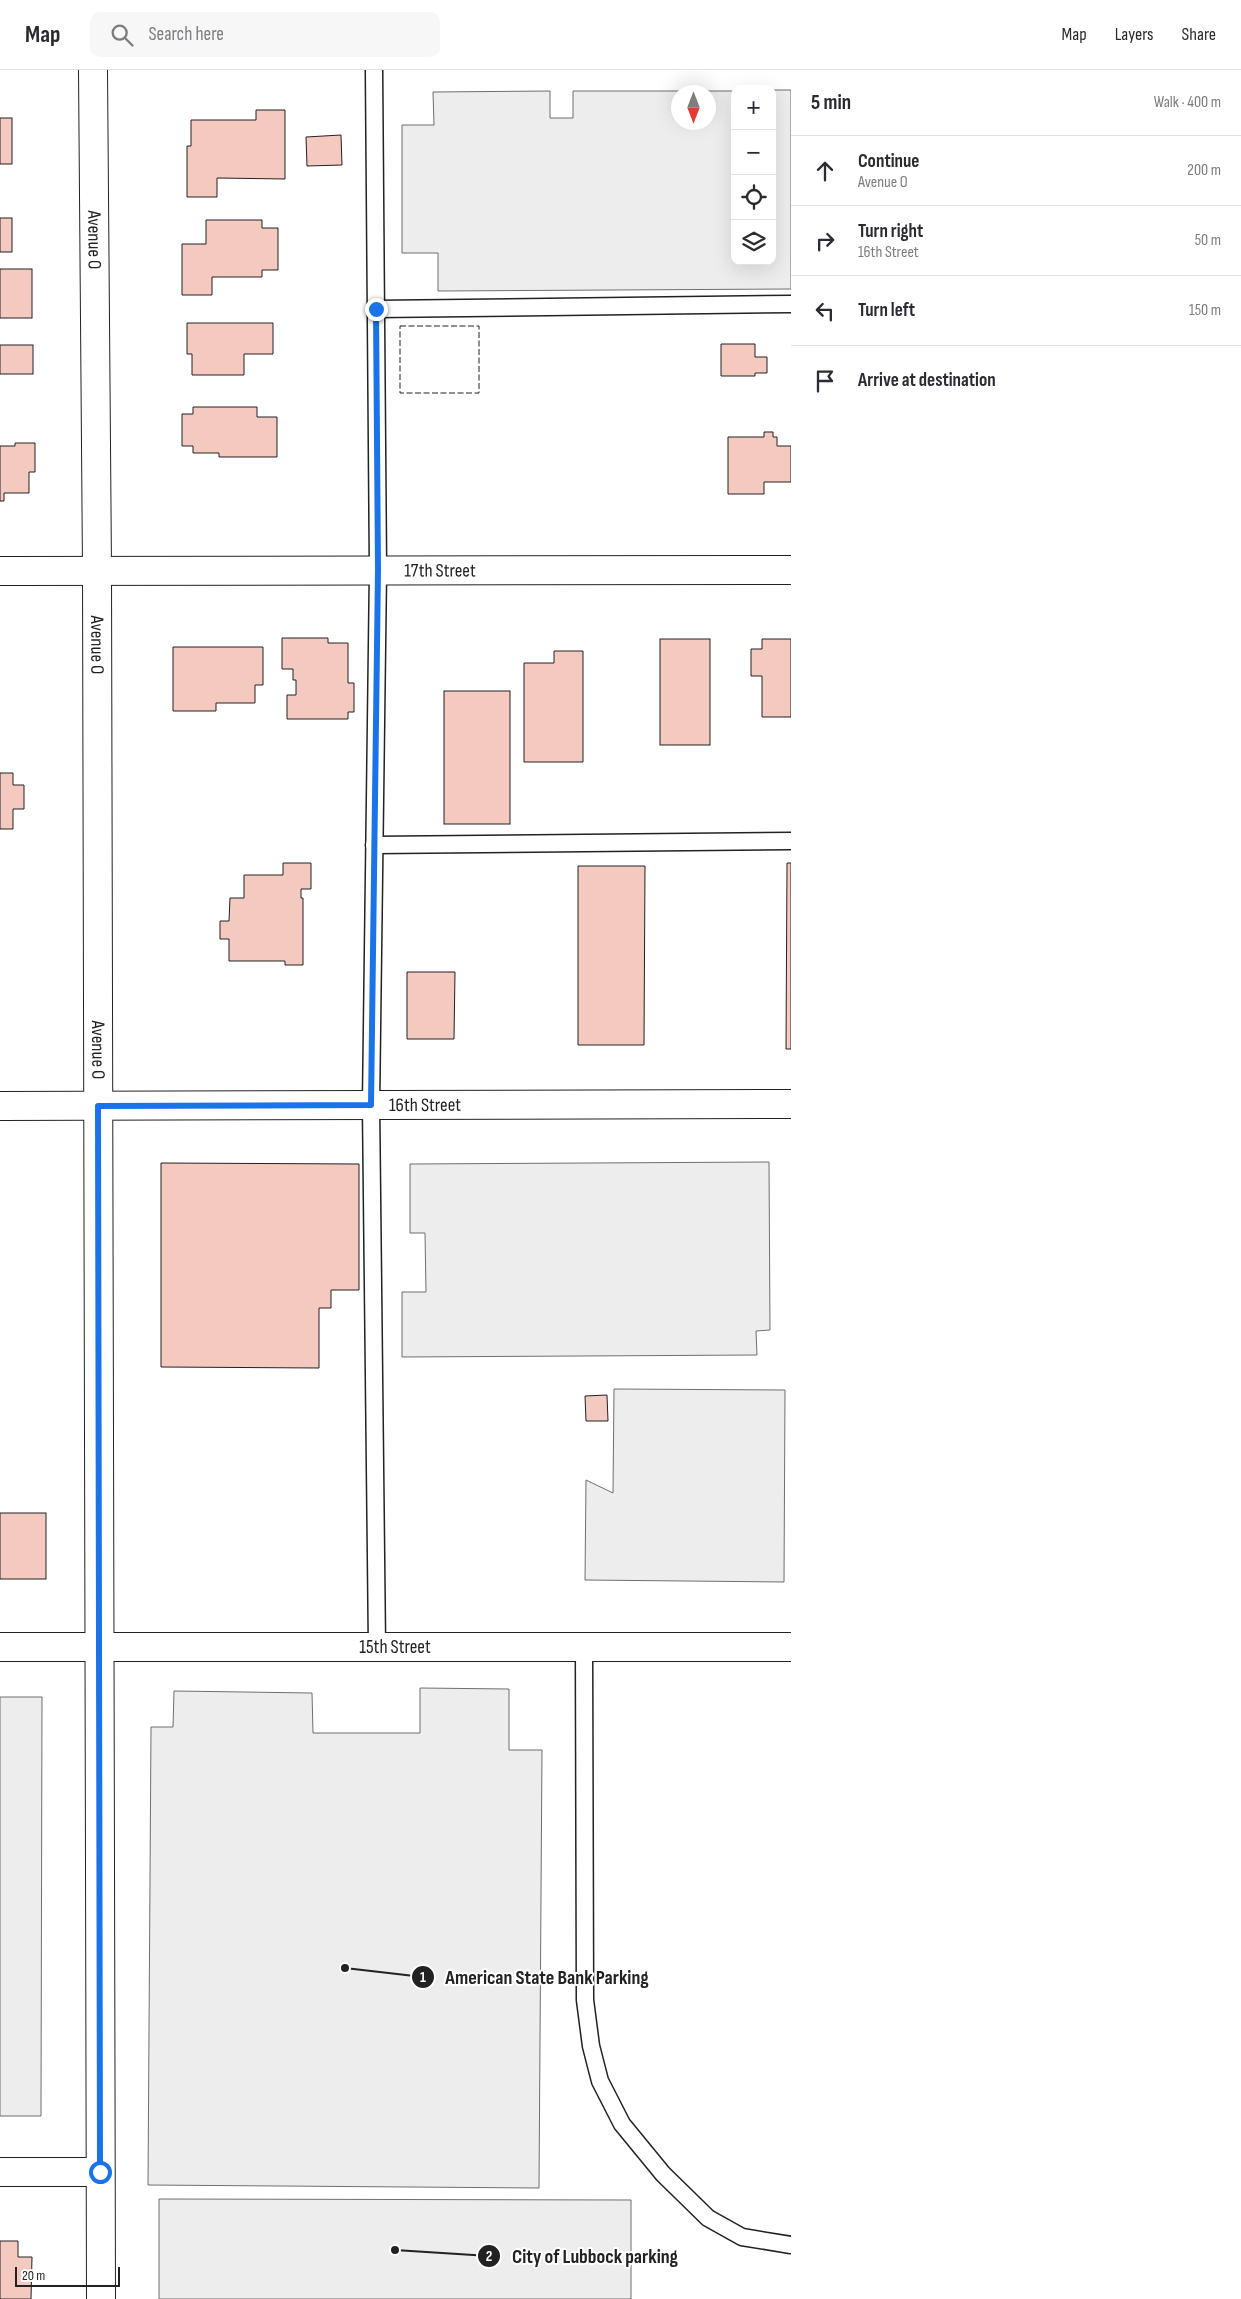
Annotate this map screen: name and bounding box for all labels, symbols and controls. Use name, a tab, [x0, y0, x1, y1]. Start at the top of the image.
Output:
search box	[90, 12, 440, 57]
text: Map	[25, 20, 60, 49]
icon: search	[108, 21, 136, 49]
text: Search here	[148, 23, 224, 46]
text: Map	[1062, 24, 1087, 45]
text: Layers	[1115, 24, 1154, 45]
text: Share	[1182, 24, 1216, 45]
north arrow	[671, 85, 716, 130]
map controls	[731, 85, 776, 265]
button: +	[731, 85, 776, 130]
text: 5 min	[811, 90, 851, 115]
text: Walk · 400 m	[1154, 93, 1221, 112]
button: −	[731, 130, 776, 175]
text: Continue	[858, 150, 919, 173]
icon: ahead	[811, 157, 839, 185]
text: 200 m	[1187, 161, 1221, 180]
text: Avenue O	[858, 173, 908, 192]
button: locate	[731, 175, 776, 220]
street label: Avenue O	[83, 209, 106, 270]
button: layers	[731, 220, 776, 265]
text: Turn right	[858, 220, 923, 243]
icon: right	[811, 227, 839, 255]
text: 50 m	[1195, 231, 1221, 250]
text: 16th Street	[858, 243, 919, 262]
icon: left	[811, 297, 839, 325]
route end	[365, 298, 388, 321]
text: Turn left	[858, 299, 915, 322]
text: 150 m	[1189, 301, 1221, 320]
icon: arrive	[811, 367, 839, 395]
text: Arrive at destination	[858, 369, 996, 392]
street label: 17th Street	[404, 559, 476, 582]
street label: Avenue O	[86, 615, 109, 674]
street label: Avenue O	[87, 1020, 110, 1079]
street label: 16th Street	[389, 1093, 461, 1117]
street label: 15th Street	[359, 1636, 431, 1659]
callout: American State Bank Parking	[410, 1959, 658, 1994]
text: American State Bank Parking	[444, 1966, 649, 1990]
text: 1	[420, 1968, 426, 1987]
route start	[89, 2161, 112, 2184]
callout: City of Lubbock parking	[477, 2238, 688, 2273]
text: City of Lubbock parking	[512, 2245, 679, 2269]
text: 2	[486, 2247, 492, 2266]
scale bar	[15, 2264, 120, 2287]
text: 20 m	[22, 2267, 45, 2284]

